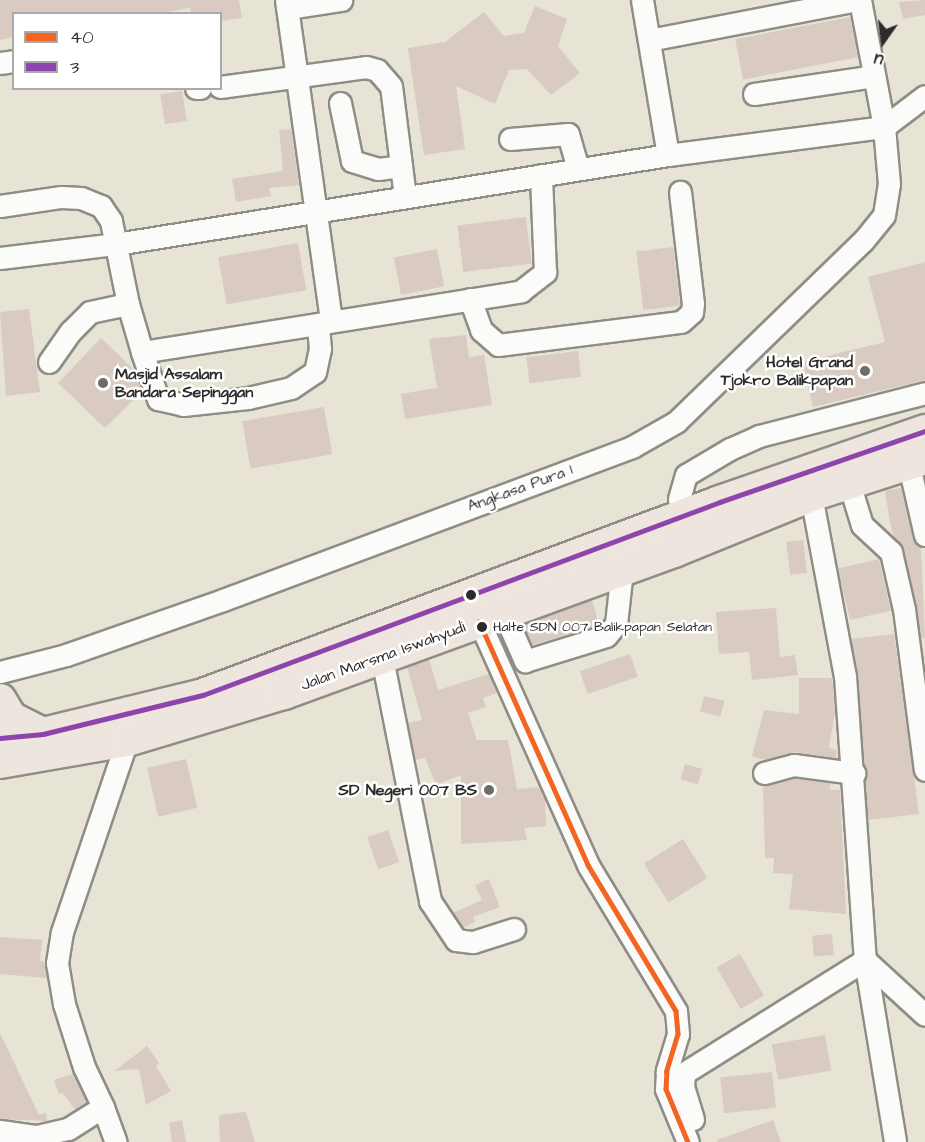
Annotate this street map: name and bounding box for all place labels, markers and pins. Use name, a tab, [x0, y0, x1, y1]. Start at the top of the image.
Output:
place label: Hotel Grand Tjokro Balikpapan	[721, 352, 853, 390]
place label: Masjid Assalam Bandara Sepinggan	[115, 364, 253, 402]
marker: Hotel Grand Tjokro Balikpapan	[858, 364, 872, 378]
marker: Masjid Assalam Bandara Sepinggan	[96, 376, 110, 390]
unlabelled marker	[465, 589, 477, 601]
place label: Halte SDN 007 Balikpapan Selatan	[493, 619, 712, 635]
marker: Halte SDN 007 Balikpapan Selatan	[476, 621, 488, 633]
place label: SD Negeri 007 BS	[339, 780, 477, 800]
marker: SD Negeri 007 BS	[482, 783, 496, 797]

